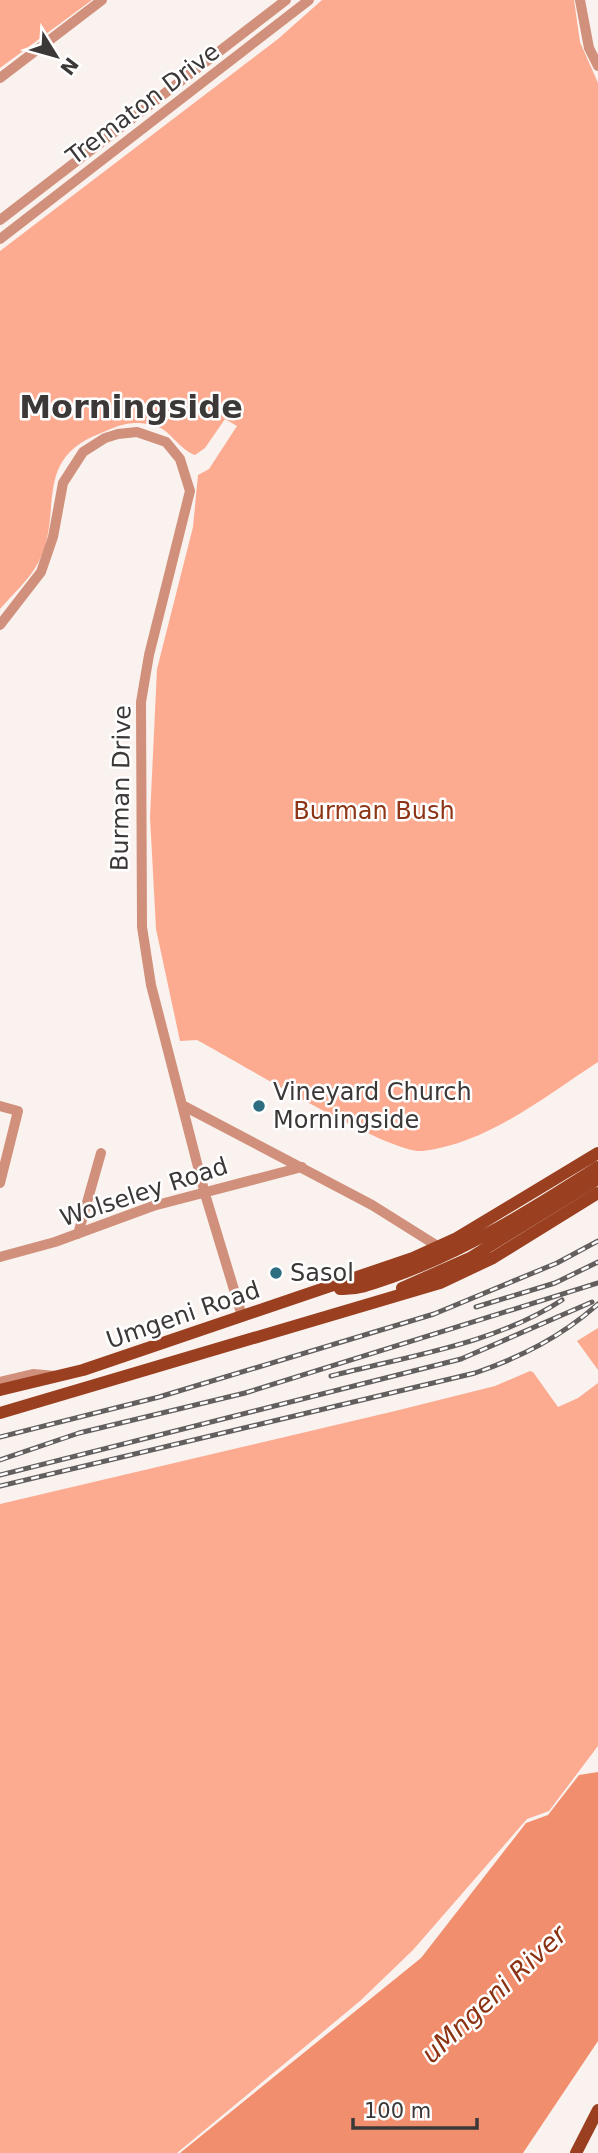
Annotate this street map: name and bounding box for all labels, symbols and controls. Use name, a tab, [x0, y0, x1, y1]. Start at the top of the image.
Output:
north arrow	[21, 21, 91, 91]
street label: Trematon Drive	[60, 37, 225, 171]
text: N	[56, 53, 83, 79]
district label: Morningside	[19, 388, 243, 426]
street label: Burman Drive	[106, 705, 136, 871]
park label: Burman Bush	[293, 797, 455, 825]
place label: Vineyard Church Morningside	[273, 1078, 472, 1134]
marker: Vineyard Church Morningside	[251, 1098, 267, 1114]
street label: Wolseley Road	[57, 1152, 231, 1232]
place label: Sasol	[290, 1259, 354, 1287]
marker: Sasol	[268, 1265, 284, 1281]
street label: Umgeni Road	[102, 1276, 264, 1354]
water label: uMngeni River	[415, 1918, 574, 2069]
scale bar	[353, 2086, 477, 2130]
text: 100 m	[364, 2099, 431, 2123]

